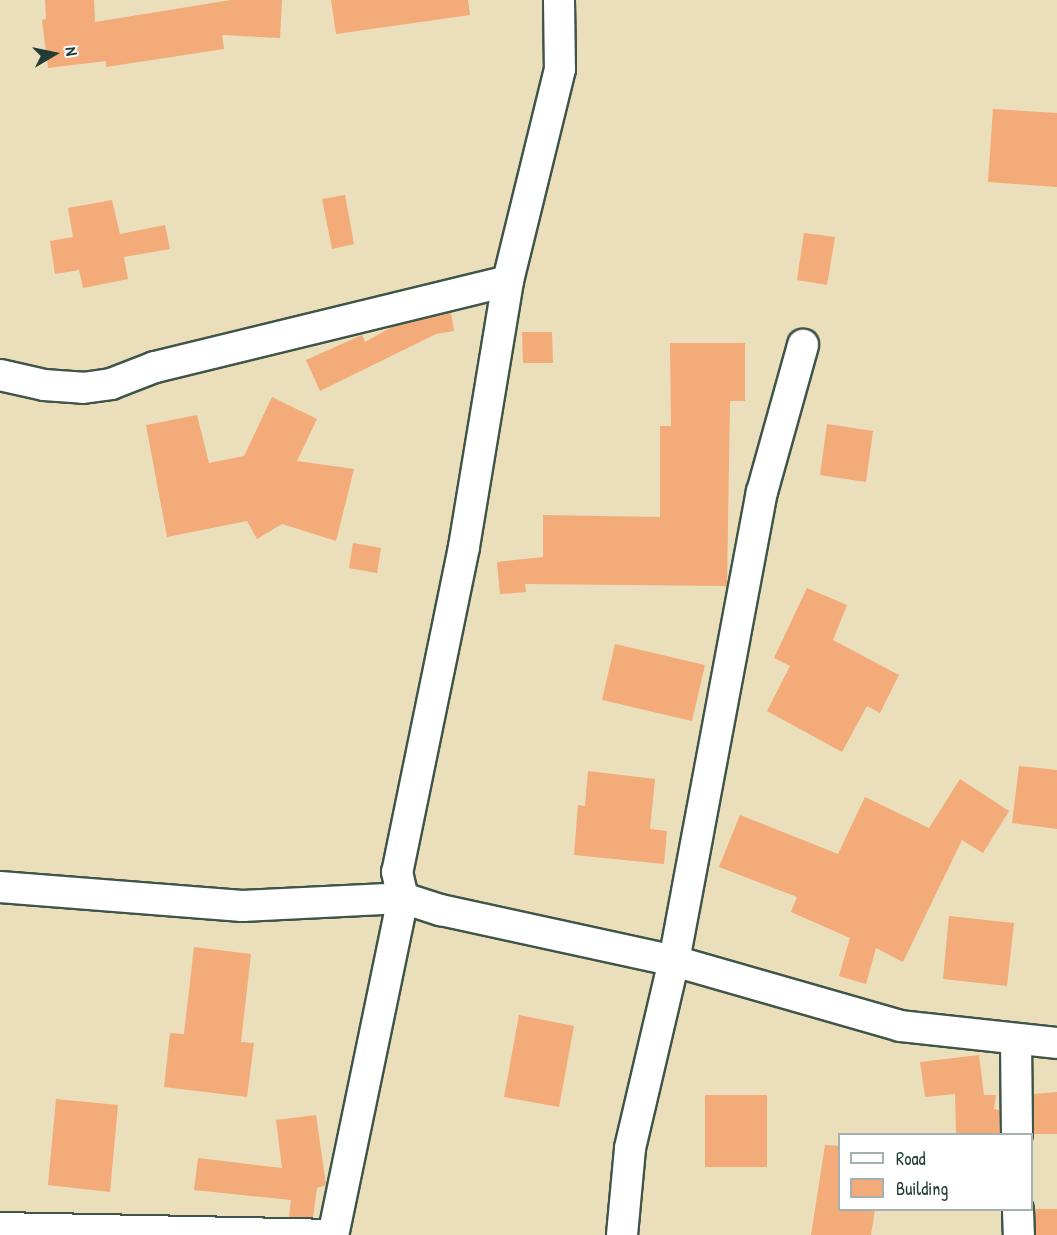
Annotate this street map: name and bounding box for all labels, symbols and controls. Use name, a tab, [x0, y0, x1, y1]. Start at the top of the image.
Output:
north arrow	[24, 24, 84, 84]
text: N	[60, 45, 83, 57]
legend	[838, 1133, 1033, 1211]
text: Road	[896, 1146, 926, 1171]
text: Building	[896, 1176, 948, 1201]

